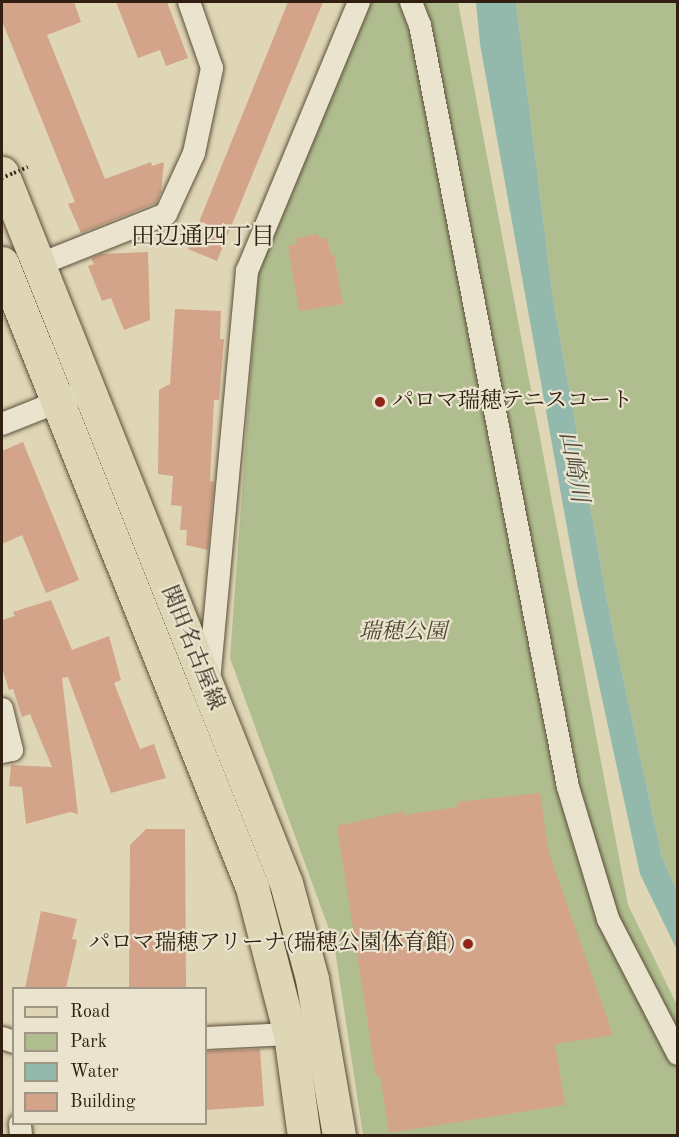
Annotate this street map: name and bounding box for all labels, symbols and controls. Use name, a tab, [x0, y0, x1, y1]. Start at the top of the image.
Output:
district label: 田辺通四丁目	[131, 225, 275, 253]
place label: パロマ瑞穂テニスコート	[392, 389, 634, 415]
marker: パロマ瑞穂テニスコート	[373, 395, 387, 409]
water label: 山崎川	[552, 429, 592, 505]
street label: 関田名古屋線	[155, 582, 229, 714]
park label: 瑞穂公園	[359, 620, 447, 646]
place label: パロマ瑞穂アリーナ(瑞穂公園体育館)	[88, 931, 456, 957]
marker: パロマ瑞穂アリーナ(瑞穂公園体育館)	[461, 937, 475, 951]
legend	[12, 987, 207, 1125]
text: Road	[70, 1003, 110, 1021]
text: Park	[70, 1033, 107, 1051]
text: Water	[70, 1063, 119, 1081]
text: Building	[70, 1093, 135, 1111]

